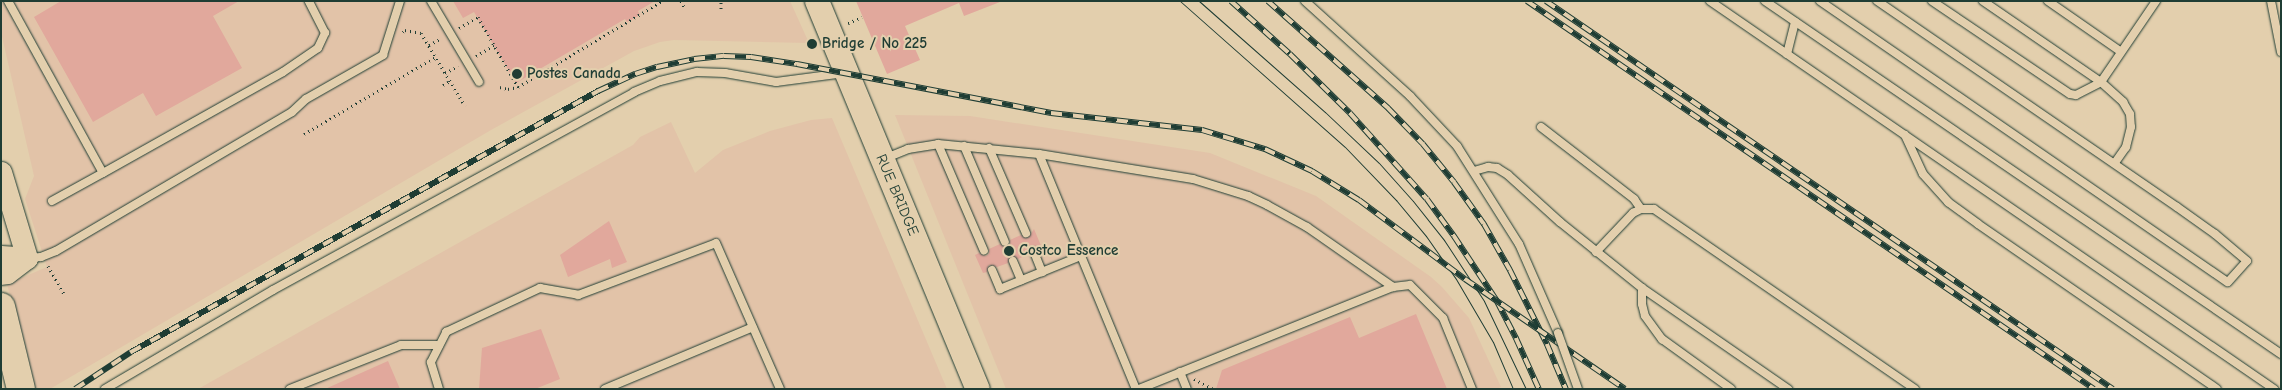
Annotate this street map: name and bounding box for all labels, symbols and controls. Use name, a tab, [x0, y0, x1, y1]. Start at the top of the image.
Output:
place label: Bridge / No 225	[822, 35, 927, 53]
marker: Bridge / No 225	[806, 38, 818, 50]
place label: Postes Canada	[527, 65, 621, 83]
marker: Postes Canada	[511, 68, 523, 80]
street label: RUE BRIDGE	[872, 152, 922, 238]
place label: Costco Essence	[1019, 242, 1118, 260]
marker: Costco Essence	[1003, 245, 1015, 257]

